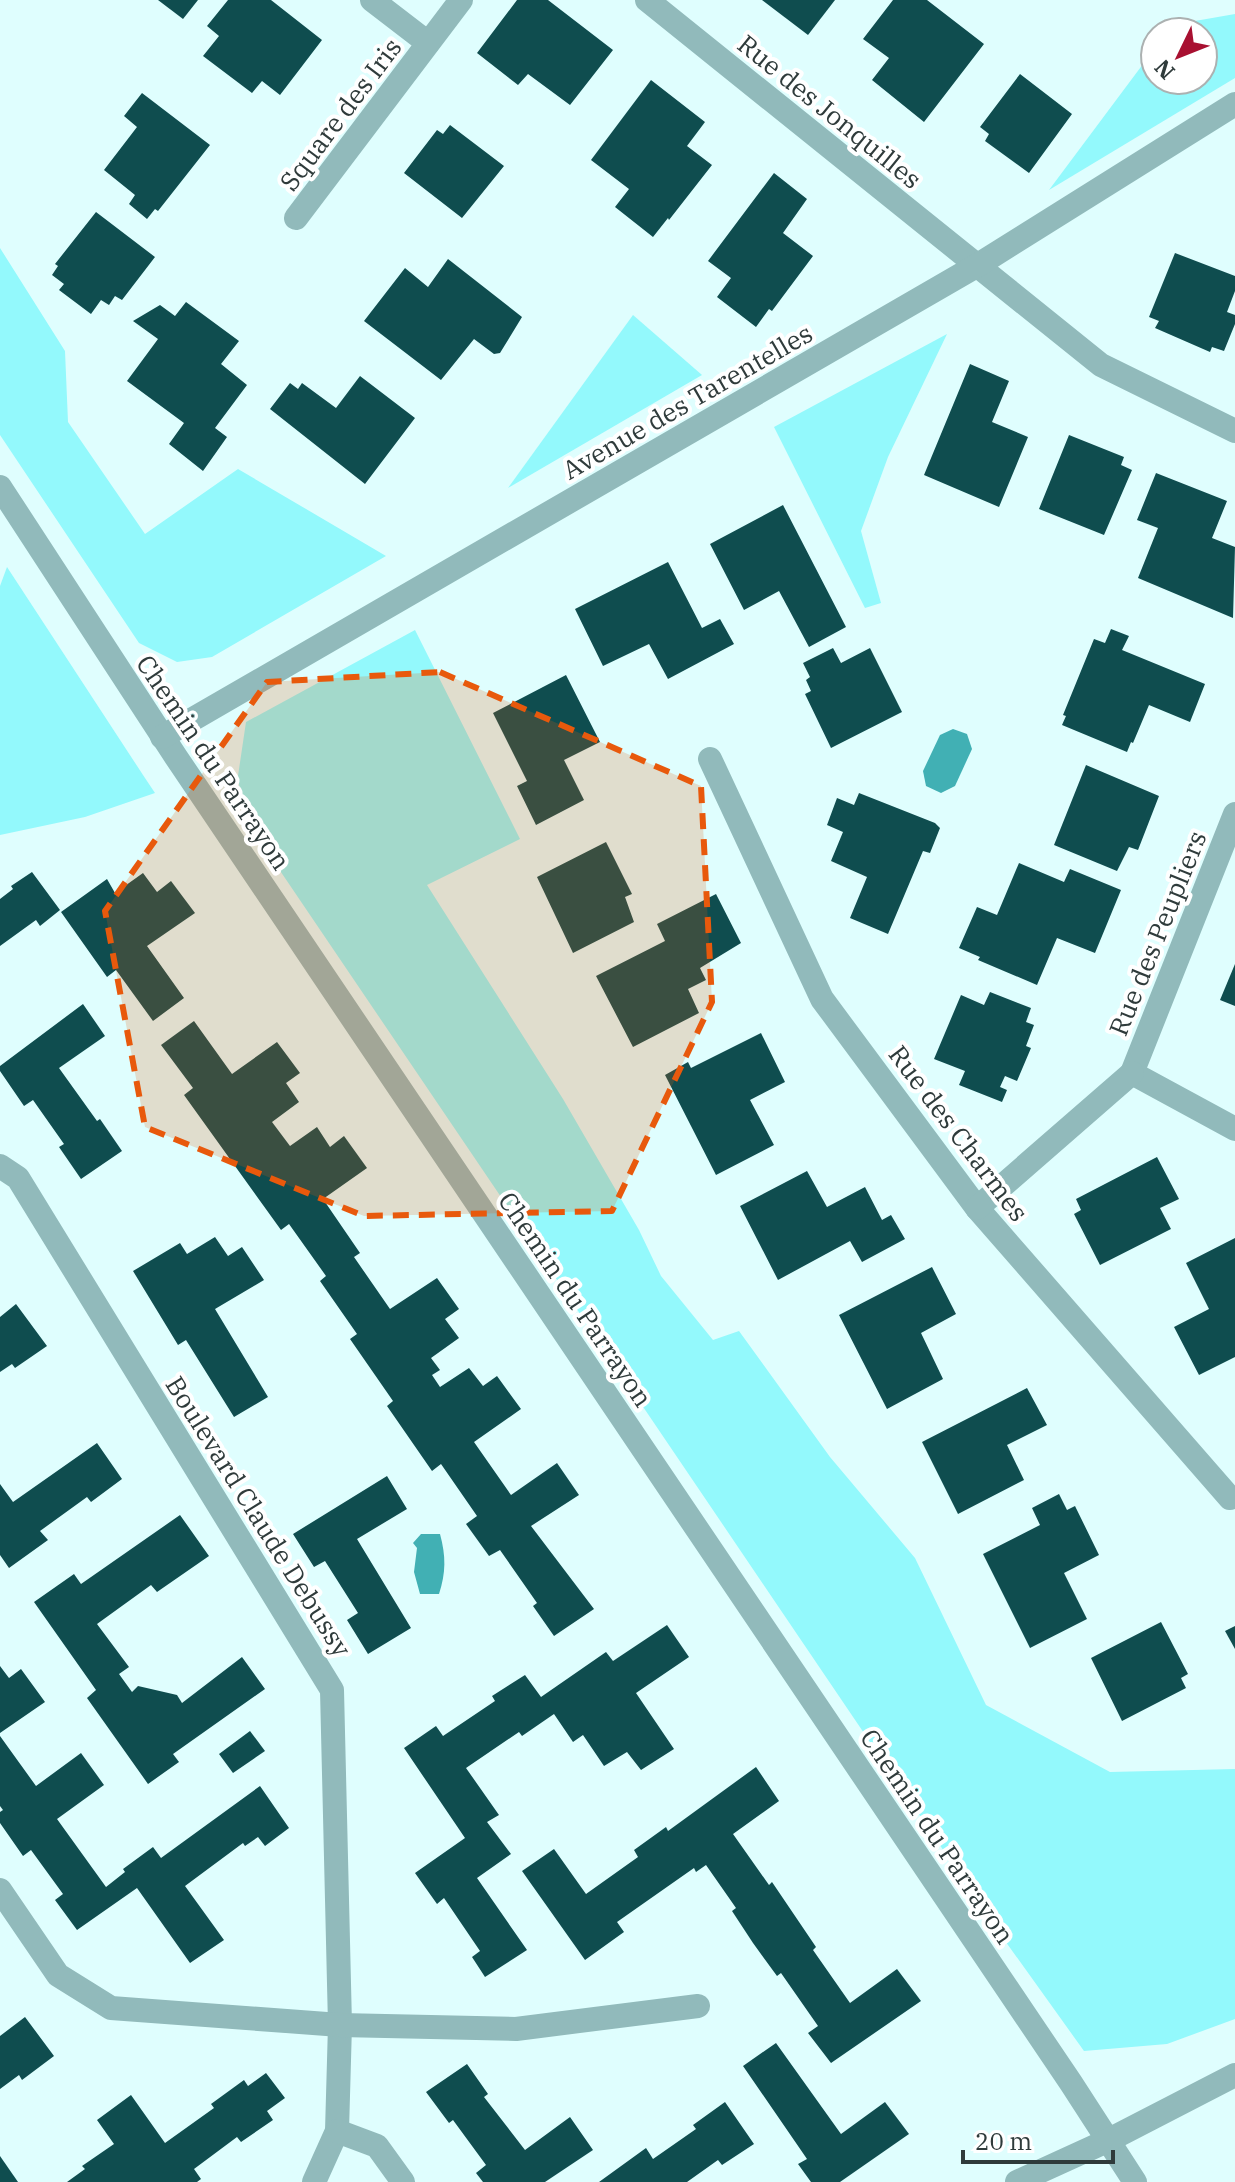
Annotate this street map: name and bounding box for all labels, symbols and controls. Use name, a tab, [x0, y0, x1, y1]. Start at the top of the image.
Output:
north arrow	[1139, 16, 1219, 96]
street label: Rue des Jonquilles	[731, 26, 929, 196]
street label: Square des Iris	[272, 31, 408, 197]
text: N	[1147, 54, 1181, 86]
street label: Avenue des Tarentelles	[556, 315, 818, 487]
street label: Chemin du Parrayon	[129, 648, 299, 876]
street label: Rue des Peupliers	[1100, 826, 1214, 1040]
street label: Rue des Charmes	[882, 1038, 1036, 1228]
street label: Chemin du Parrayon	[491, 1185, 661, 1413]
street label: Boulevard Claude Debussy	[159, 1369, 359, 1663]
street label: Chemin du Parrayon	[853, 1722, 1023, 1950]
scale bar	[963, 2114, 1113, 2164]
text: 20 m	[975, 2125, 1032, 2157]

